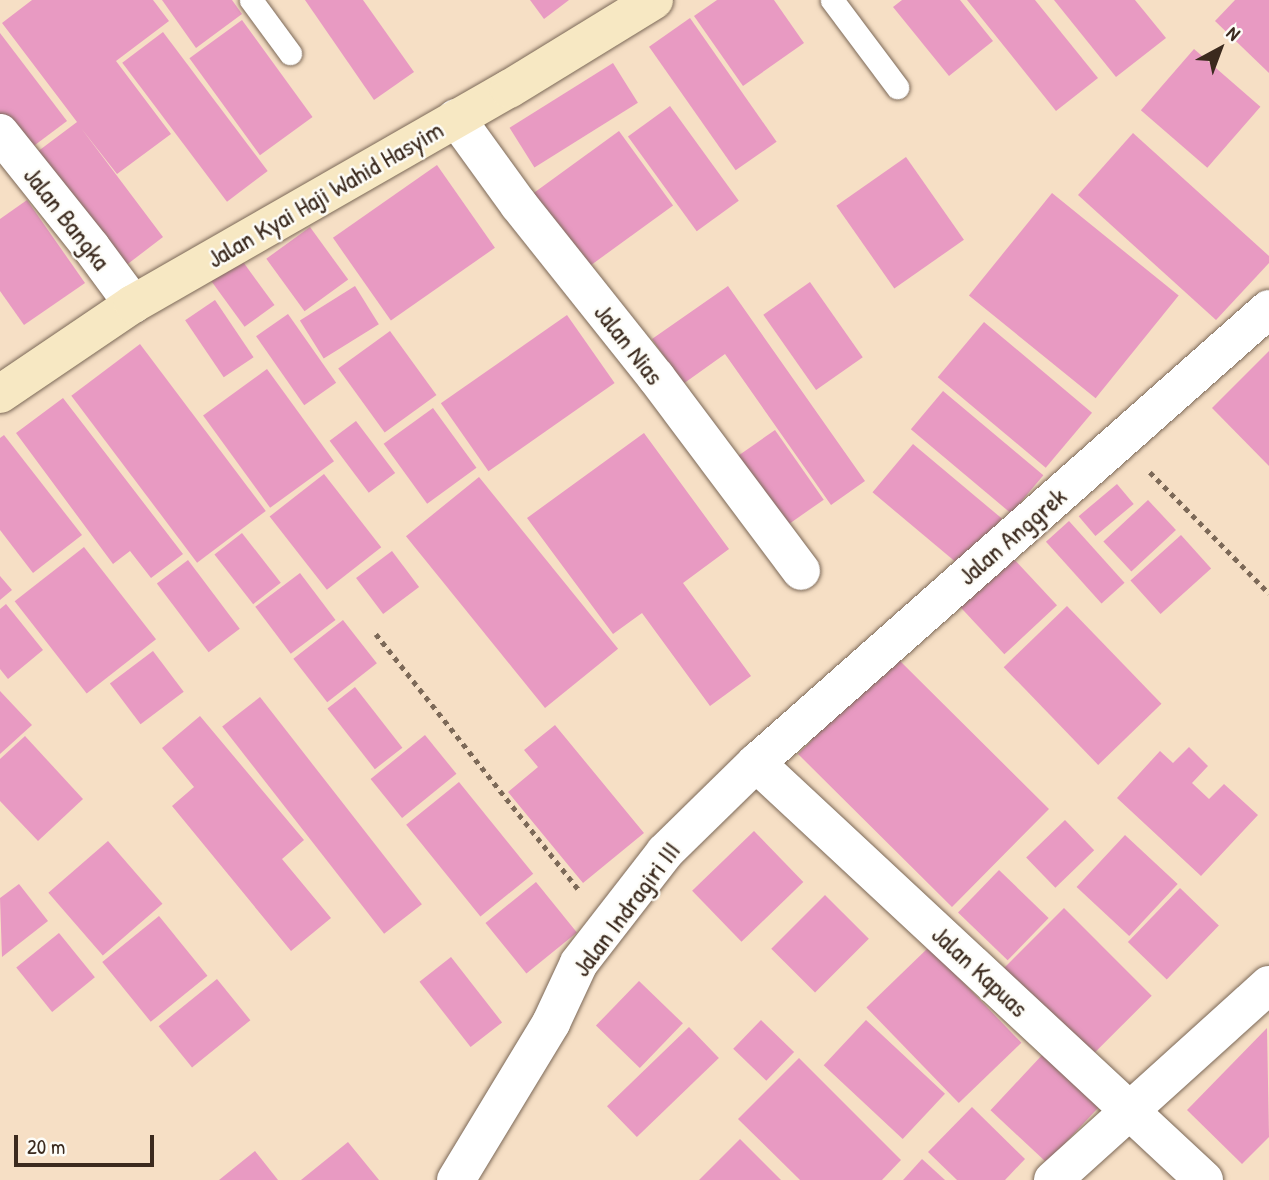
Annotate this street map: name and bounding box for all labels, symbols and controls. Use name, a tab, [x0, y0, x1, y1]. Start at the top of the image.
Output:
north arrow	[1185, 14, 1255, 84]
text: N	[1221, 20, 1246, 46]
street label: Jalan Kyai Haji Wahid Hasyim	[201, 114, 449, 274]
street label: Jalan Bangka	[17, 160, 117, 276]
street label: Jalan Nias	[588, 297, 670, 391]
street label: Jalan Anggrek	[951, 480, 1073, 592]
street label: Jalan Indragiri III	[565, 836, 687, 982]
street label: Jalan Kapuas	[925, 919, 1035, 1023]
scale bar	[18, 1120, 158, 1164]
text: 20 m	[27, 1132, 65, 1161]

